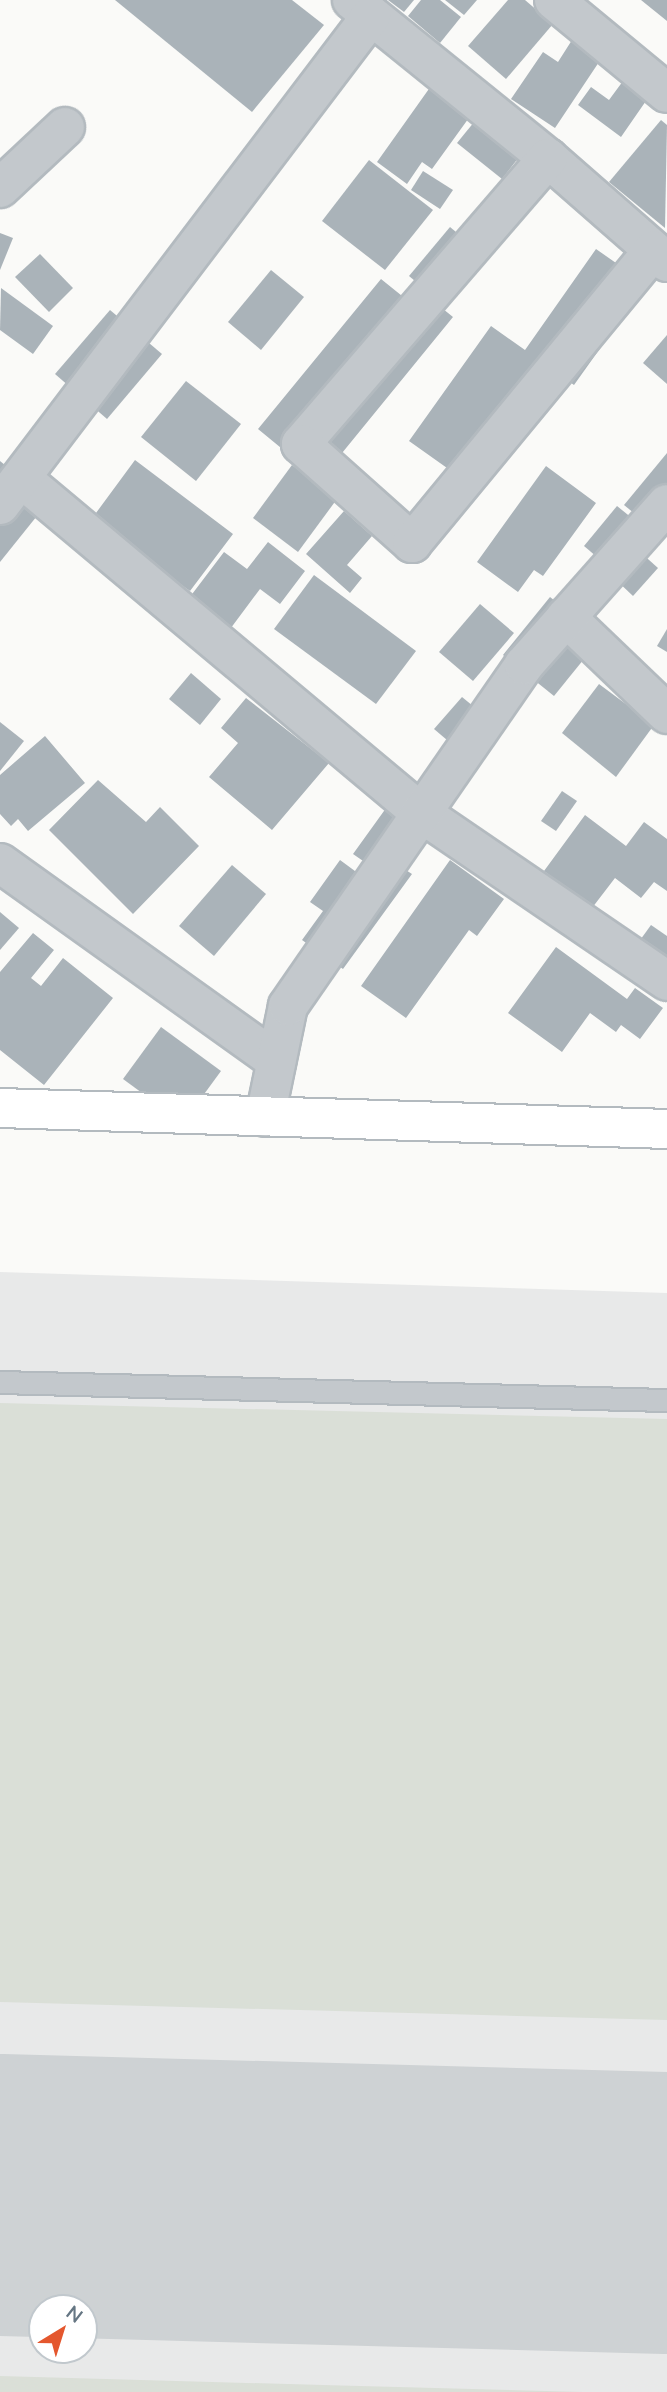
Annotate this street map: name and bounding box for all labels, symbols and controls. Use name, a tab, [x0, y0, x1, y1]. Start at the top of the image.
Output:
north arrow	[28, 2294, 98, 2364]
text: N	[62, 2300, 88, 2328]

